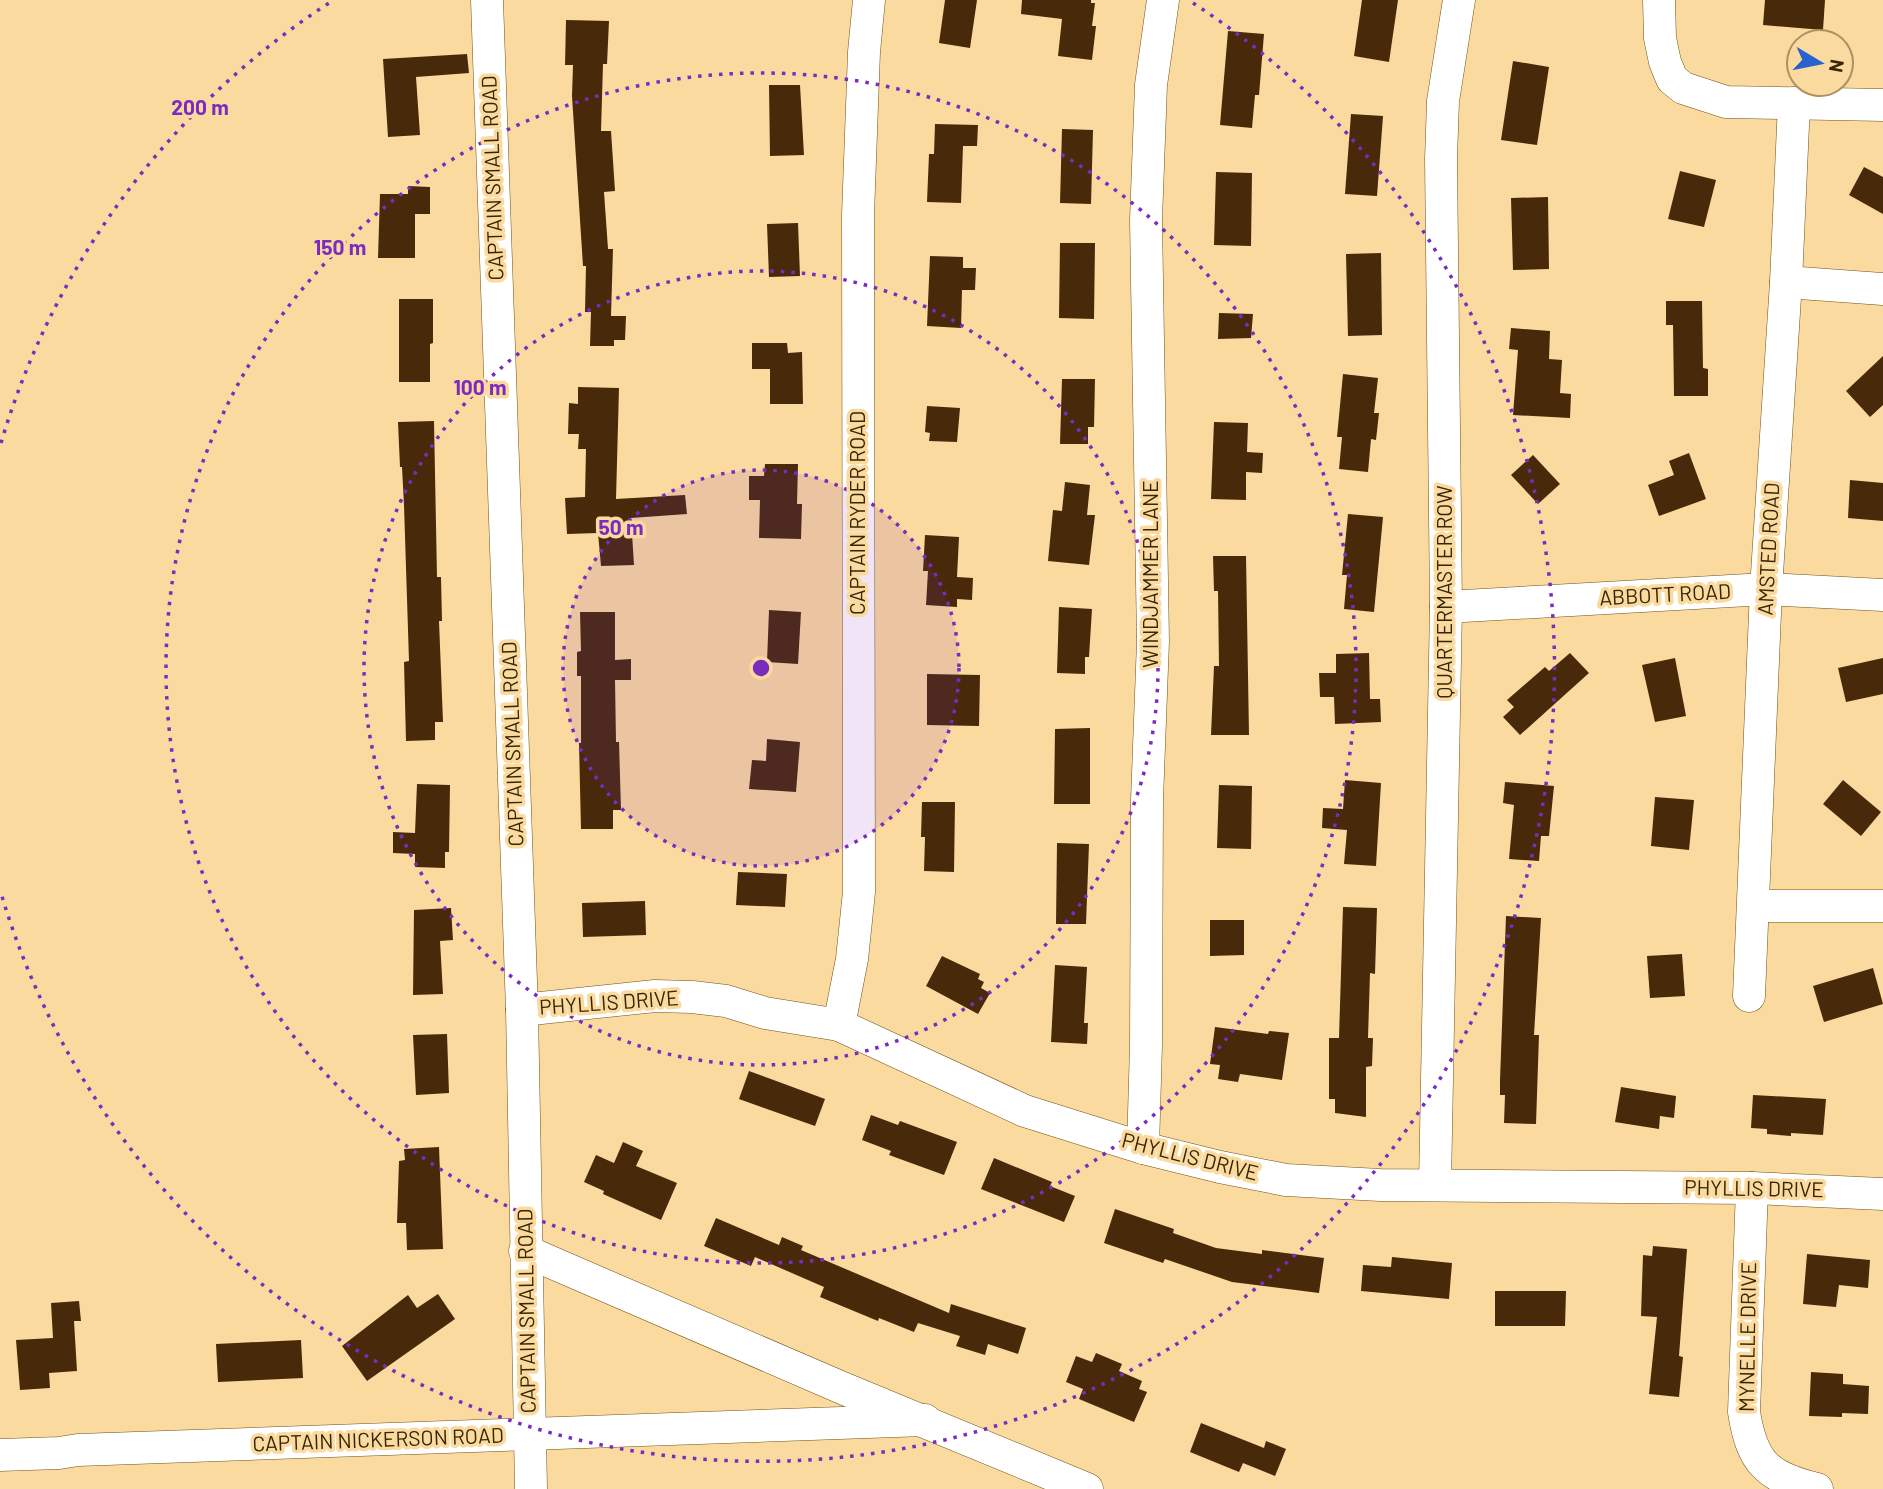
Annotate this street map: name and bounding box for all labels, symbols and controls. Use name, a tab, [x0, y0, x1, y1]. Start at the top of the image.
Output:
north arrow	[1785, 28, 1855, 98]
text: N	[1825, 58, 1850, 74]
street label: CAPTAIN SMALL ROAD	[475, 75, 508, 281]
text: 200 m	[171, 94, 229, 119]
text: 150 m	[314, 234, 366, 259]
text: 100 m	[453, 374, 507, 399]
street label: CAPTAIN RYDER ROAD	[844, 411, 869, 615]
street label: WINDJAMMER LANE	[1137, 480, 1162, 668]
street label: AMSTED ROAD	[1752, 482, 1783, 616]
street label: QUARTERMASTER ROW	[1431, 485, 1456, 699]
text: 50 m	[598, 514, 644, 539]
street label: ABBOTT ROAD	[1599, 578, 1731, 609]
street label: CAPTAIN SMALL ROAD	[495, 641, 528, 847]
centre of rings	[749, 656, 773, 680]
street label: PHYLLIS DRIVE	[538, 984, 680, 1019]
street label: PHYLLIS DRIVE	[1119, 1126, 1261, 1185]
street label: PHYLLIS DRIVE	[1684, 1174, 1824, 1201]
street label: CAPTAIN SMALL ROAD	[511, 1208, 540, 1414]
street label: MYNELLE DRIVE	[1733, 1262, 1760, 1412]
street label: CAPTAIN NICKERSON ROAD	[252, 1422, 504, 1455]

